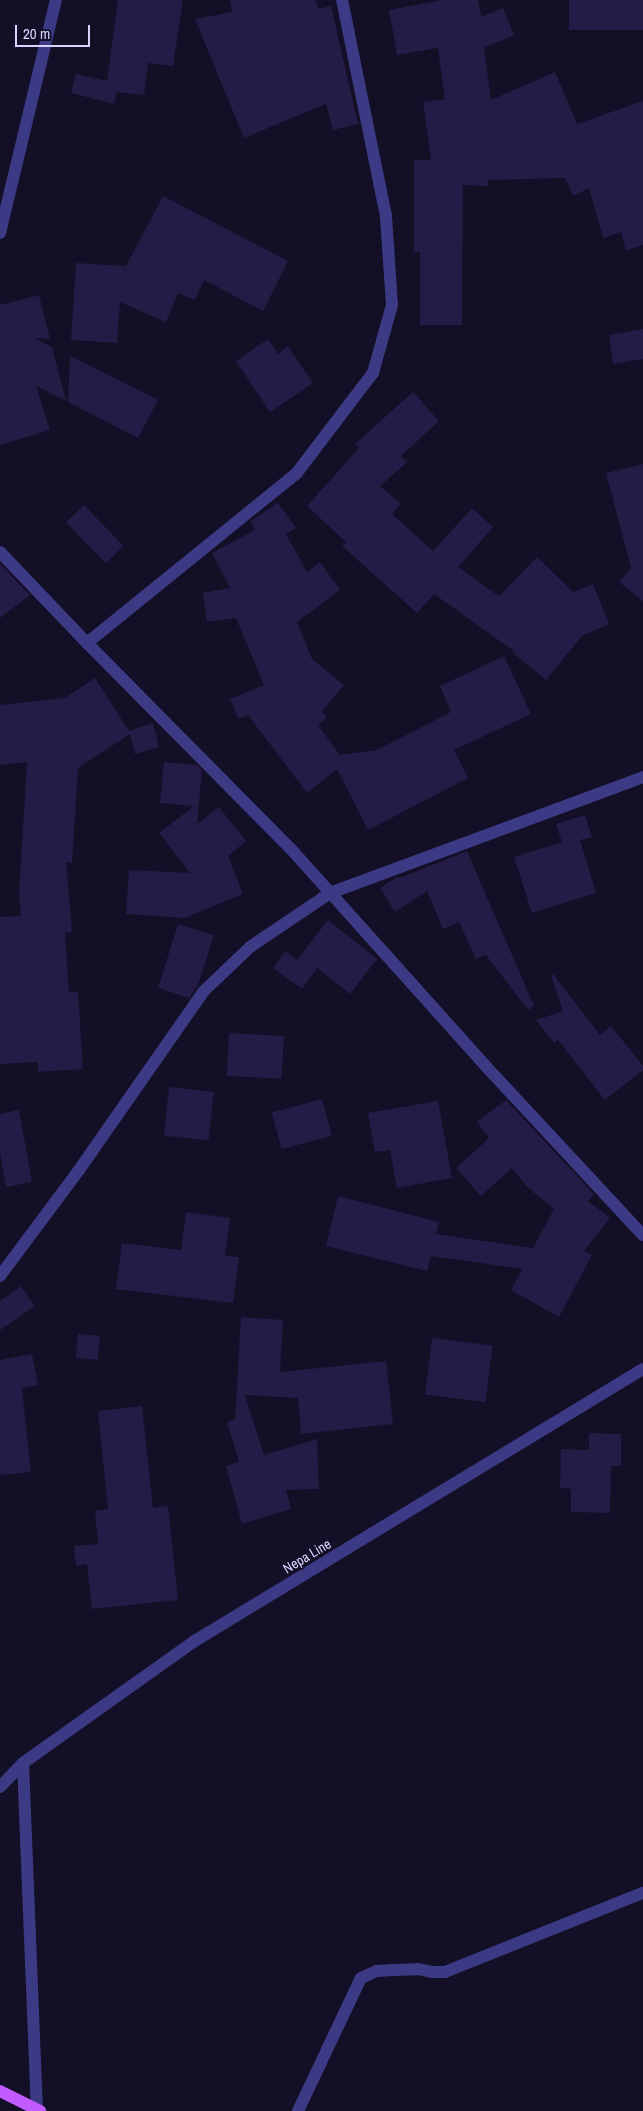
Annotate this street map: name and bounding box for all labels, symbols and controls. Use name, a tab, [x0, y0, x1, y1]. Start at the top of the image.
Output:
scale bar	[18, 15, 92, 47]
text: 20 m	[23, 23, 50, 44]
street label: Nepa Line	[280, 1535, 334, 1577]

